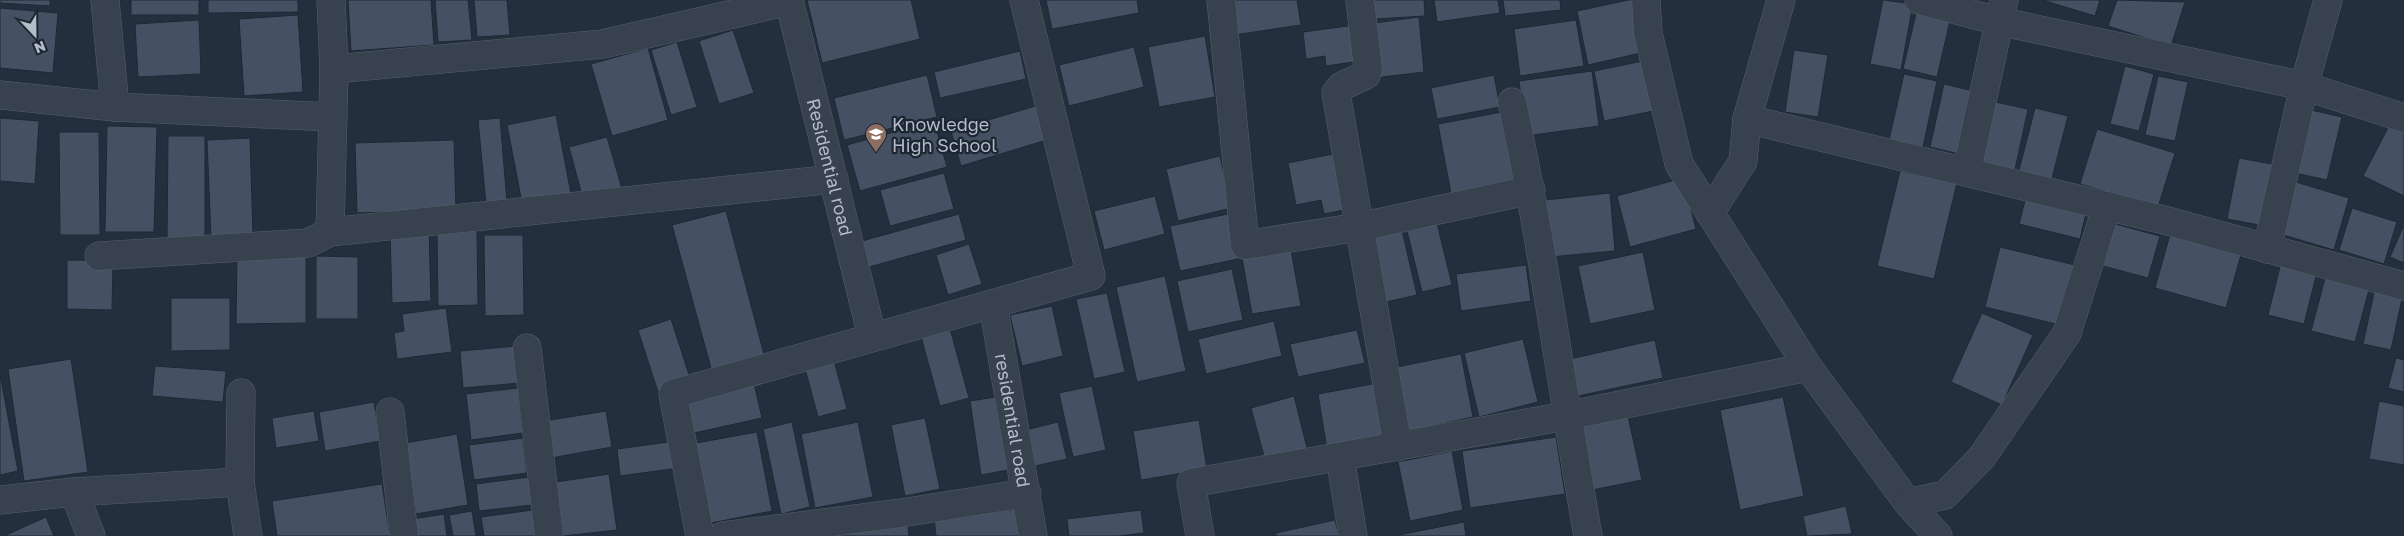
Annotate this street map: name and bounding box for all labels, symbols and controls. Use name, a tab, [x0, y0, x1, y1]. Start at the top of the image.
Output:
north arrow	[10, 10, 60, 60]
text: N	[32, 38, 48, 57]
street label: Residential road	[803, 96, 858, 238]
place label: Knowledge High School	[892, 113, 997, 156]
school or university icon: Knowledge High School	[864, 122, 888, 153]
street label: residential road	[991, 352, 1035, 489]

